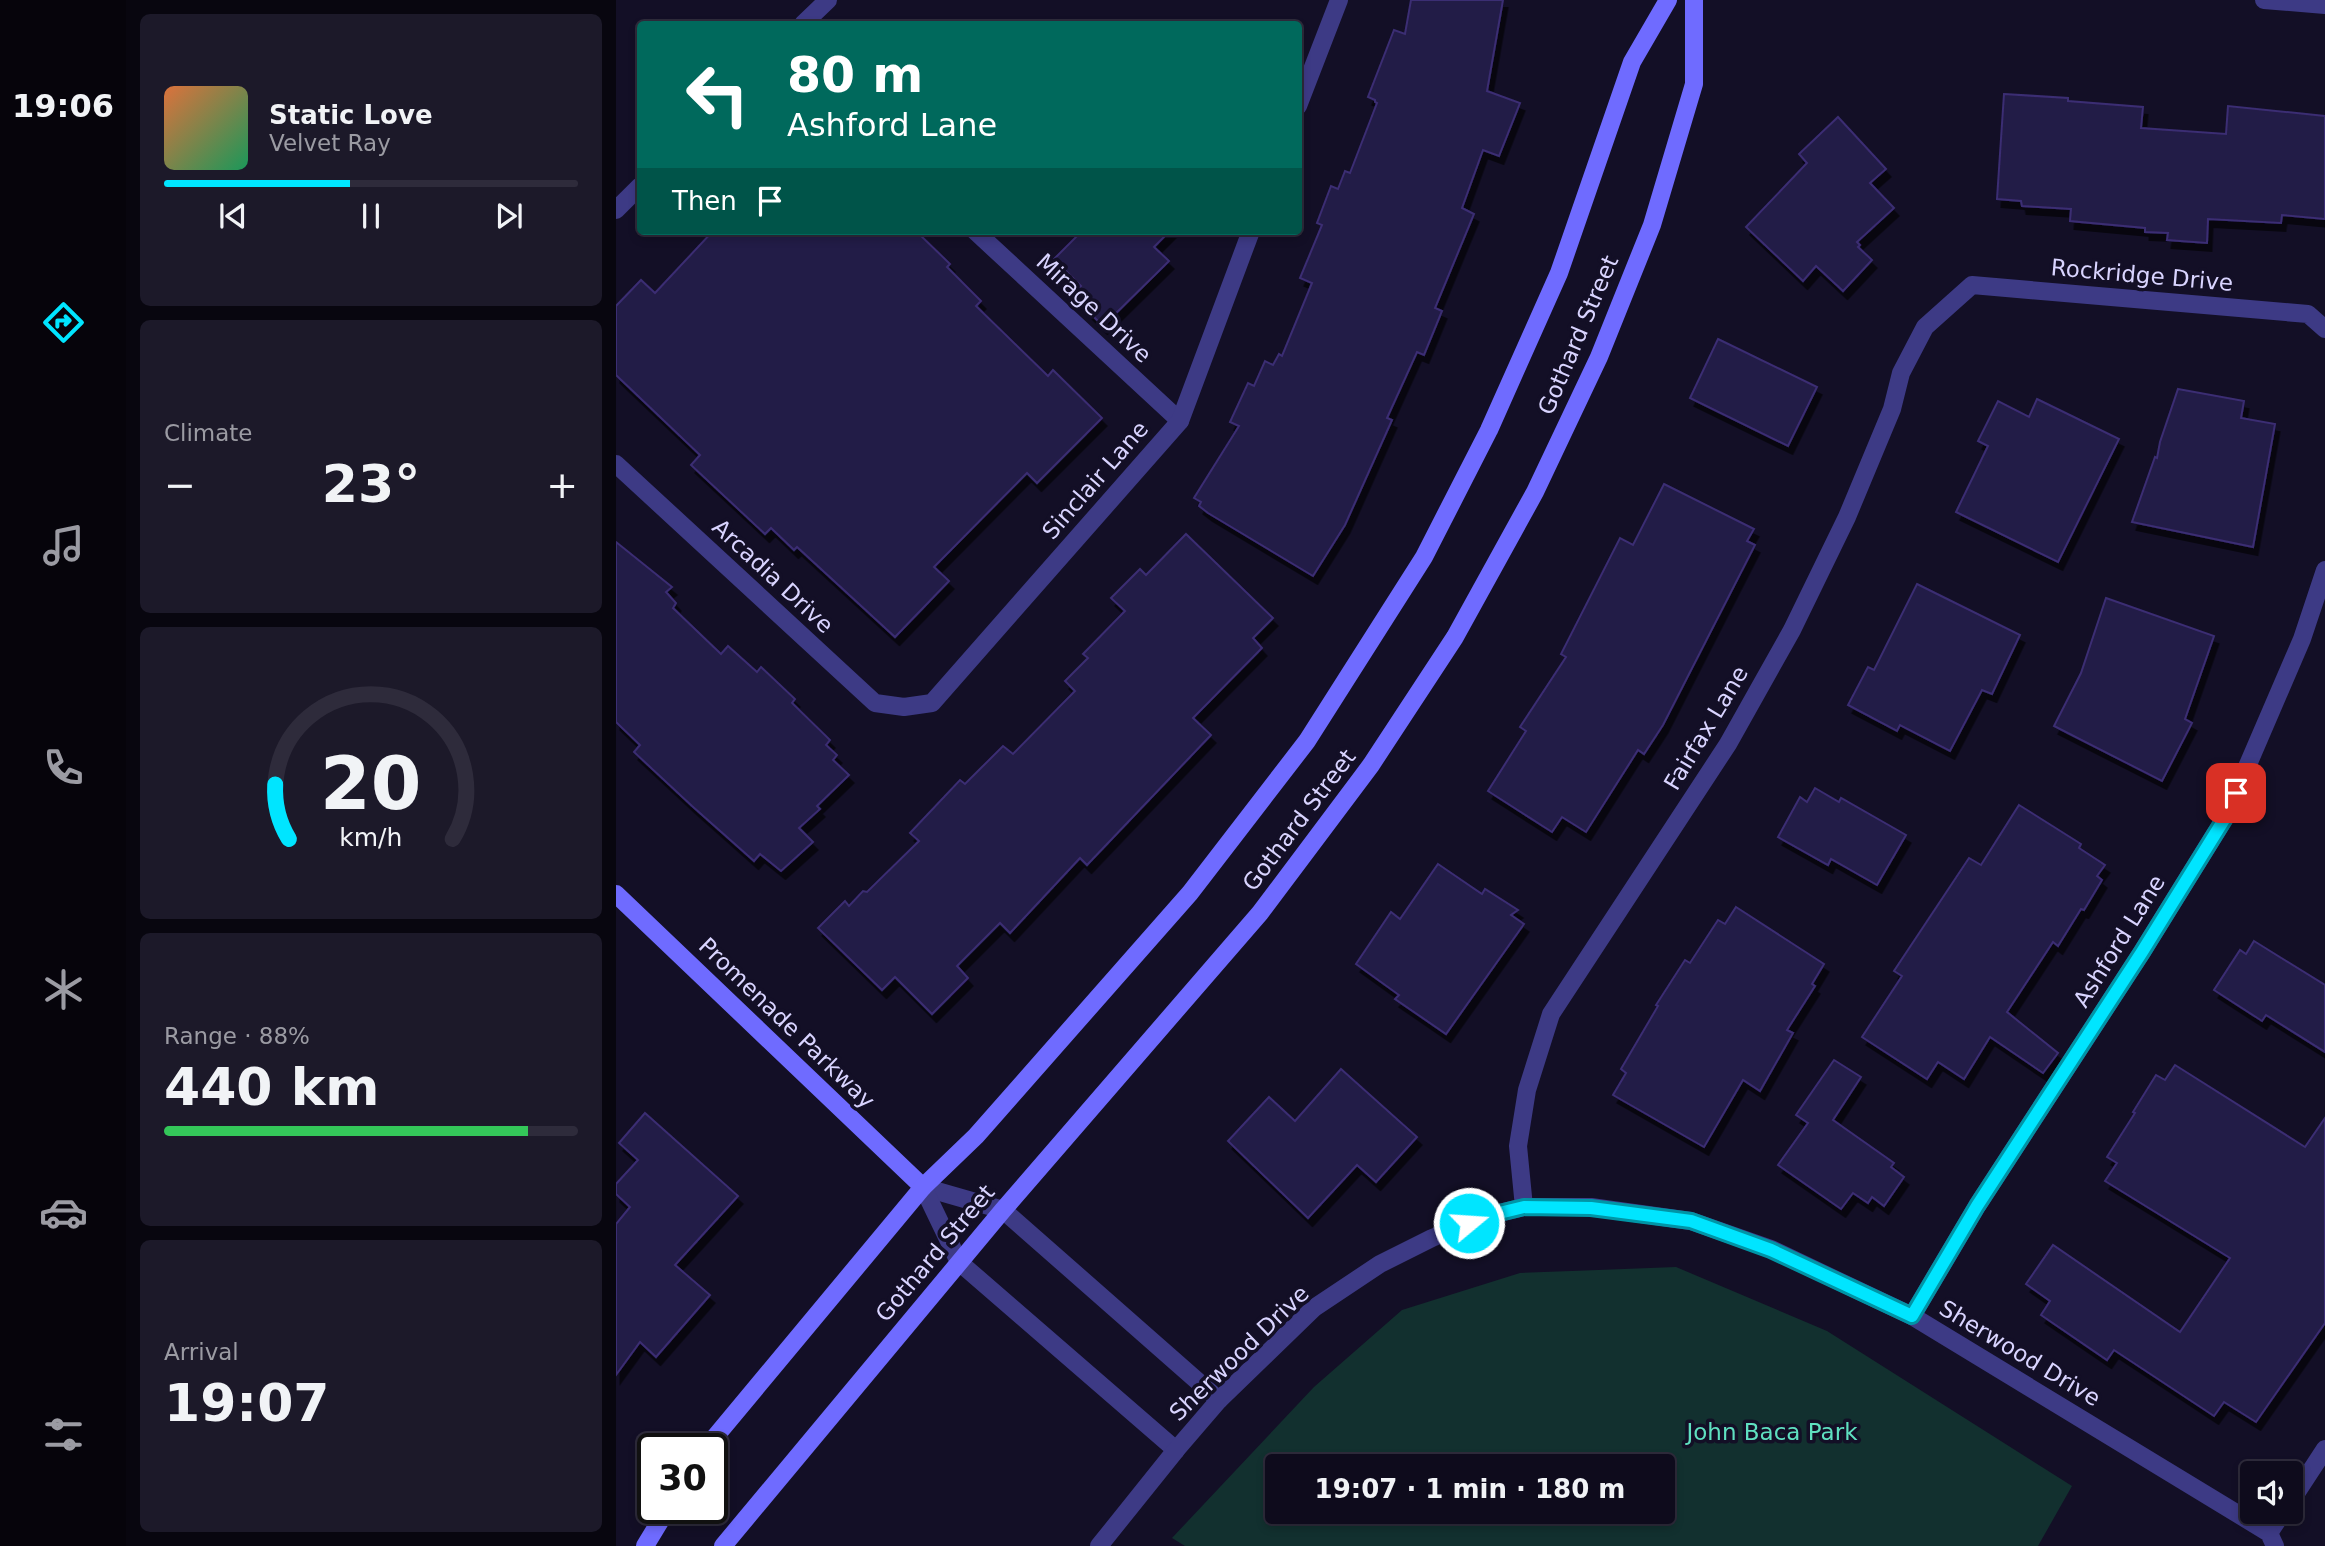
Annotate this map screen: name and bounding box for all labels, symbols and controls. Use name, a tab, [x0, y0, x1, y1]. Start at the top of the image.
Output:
text: 80 m	[787, 47, 923, 104]
icon: left	[672, 49, 763, 140]
text: 19:06	[12, 87, 114, 125]
text: Static Love	[269, 100, 433, 130]
text: Ashford Lane	[787, 106, 997, 144]
text: Velvet Ray	[269, 130, 391, 156]
icon: arrive	[751, 182, 789, 220]
text: Then	[672, 186, 737, 216]
icon: previous	[214, 197, 252, 235]
icon: pause	[352, 197, 390, 235]
icon: next	[490, 197, 528, 235]
street label: Mirage Drive	[1031, 248, 1157, 368]
street label: Gothard Street	[1533, 251, 1623, 419]
street label: Rockridge Drive	[2050, 254, 2234, 296]
icon: directions	[39, 298, 88, 347]
street label: Sinclair Lane	[1037, 416, 1153, 544]
text: Climate	[164, 420, 253, 446]
text: 23°	[322, 454, 420, 514]
text: −	[164, 463, 196, 507]
text: +	[546, 463, 578, 507]
street label: Arcadia Drive	[707, 514, 839, 638]
icon: music	[39, 521, 88, 570]
street label: Fairfax Lane	[1659, 661, 1753, 795]
text: 20	[320, 741, 422, 826]
icon: phone	[39, 743, 88, 792]
street label: Gothard Street	[1237, 744, 1361, 896]
pin	[2206, 763, 2266, 823]
icon: arrive	[2217, 774, 2255, 812]
text: km/h	[339, 823, 403, 852]
street label: Ashford Lane	[2068, 870, 2170, 1012]
street label: Promenade Parkway	[694, 932, 880, 1114]
icon: climate	[39, 965, 88, 1014]
text: Range · 88%	[164, 1023, 310, 1049]
text: 440 km	[164, 1057, 379, 1117]
street label: Gothard Street	[870, 1179, 1000, 1327]
position arrow	[1432, 1186, 1506, 1260]
icon: car	[39, 1188, 88, 1237]
street label: Sherwood Drive	[1164, 1280, 1314, 1426]
street label: Sherwood Drive	[1935, 1295, 2105, 1411]
text: Arrival	[164, 1339, 239, 1365]
text: 19:07	[164, 1373, 330, 1433]
icon: filters	[39, 1410, 88, 1459]
park label: John Baca Park	[1685, 1419, 1858, 1445]
speed limit sign: 30	[637, 1433, 728, 1524]
map controls	[2240, 1461, 2303, 1524]
button: sound	[2240, 1461, 2303, 1524]
text: 19:07 · 1 min · 180 m	[1315, 1474, 1625, 1504]

